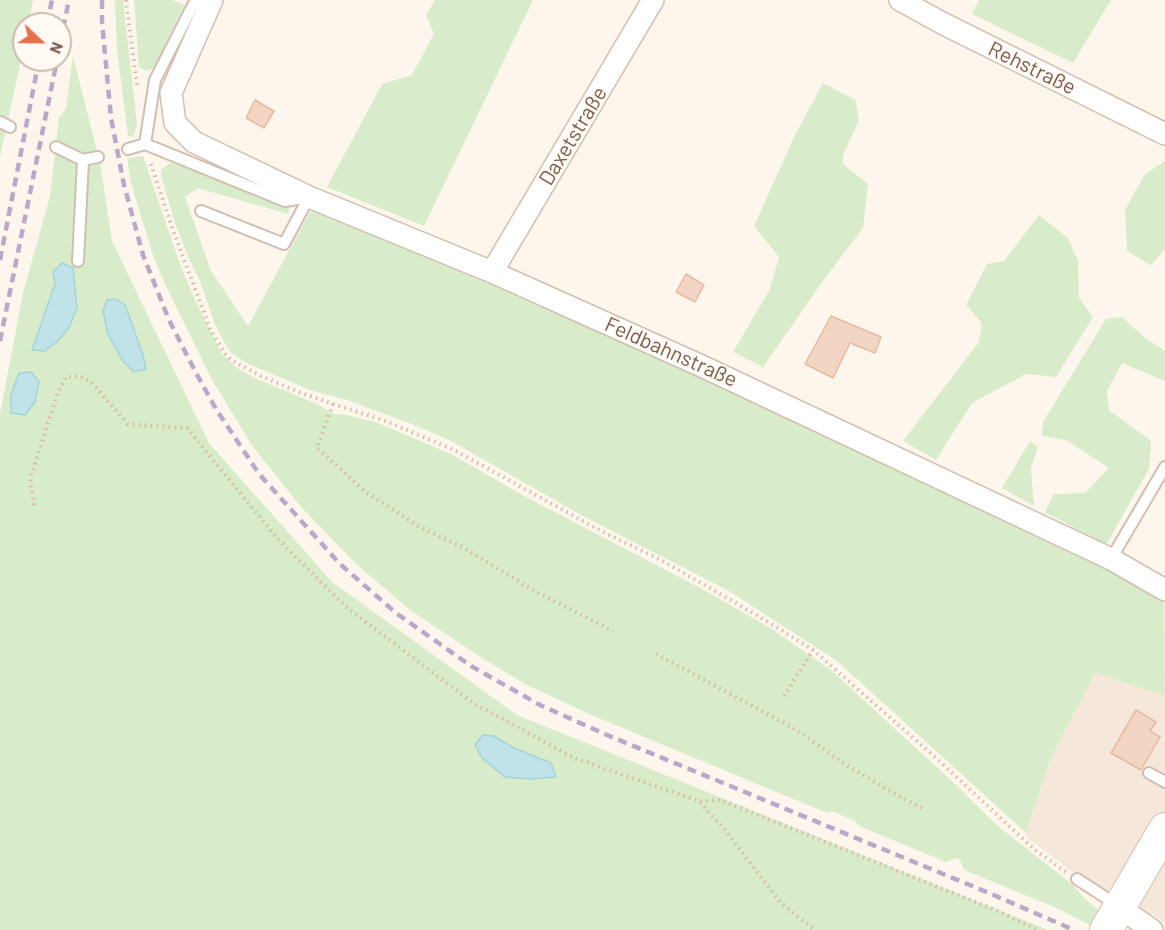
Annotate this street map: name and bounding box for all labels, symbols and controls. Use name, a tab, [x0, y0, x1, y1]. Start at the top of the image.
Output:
north arrow	[12, 12, 72, 72]
street label: Rehstraße	[984, 36, 1080, 100]
text: N	[47, 40, 68, 57]
street label: Daxetstraße	[534, 82, 612, 190]
street label: Feldbahnstraße	[601, 312, 741, 392]

